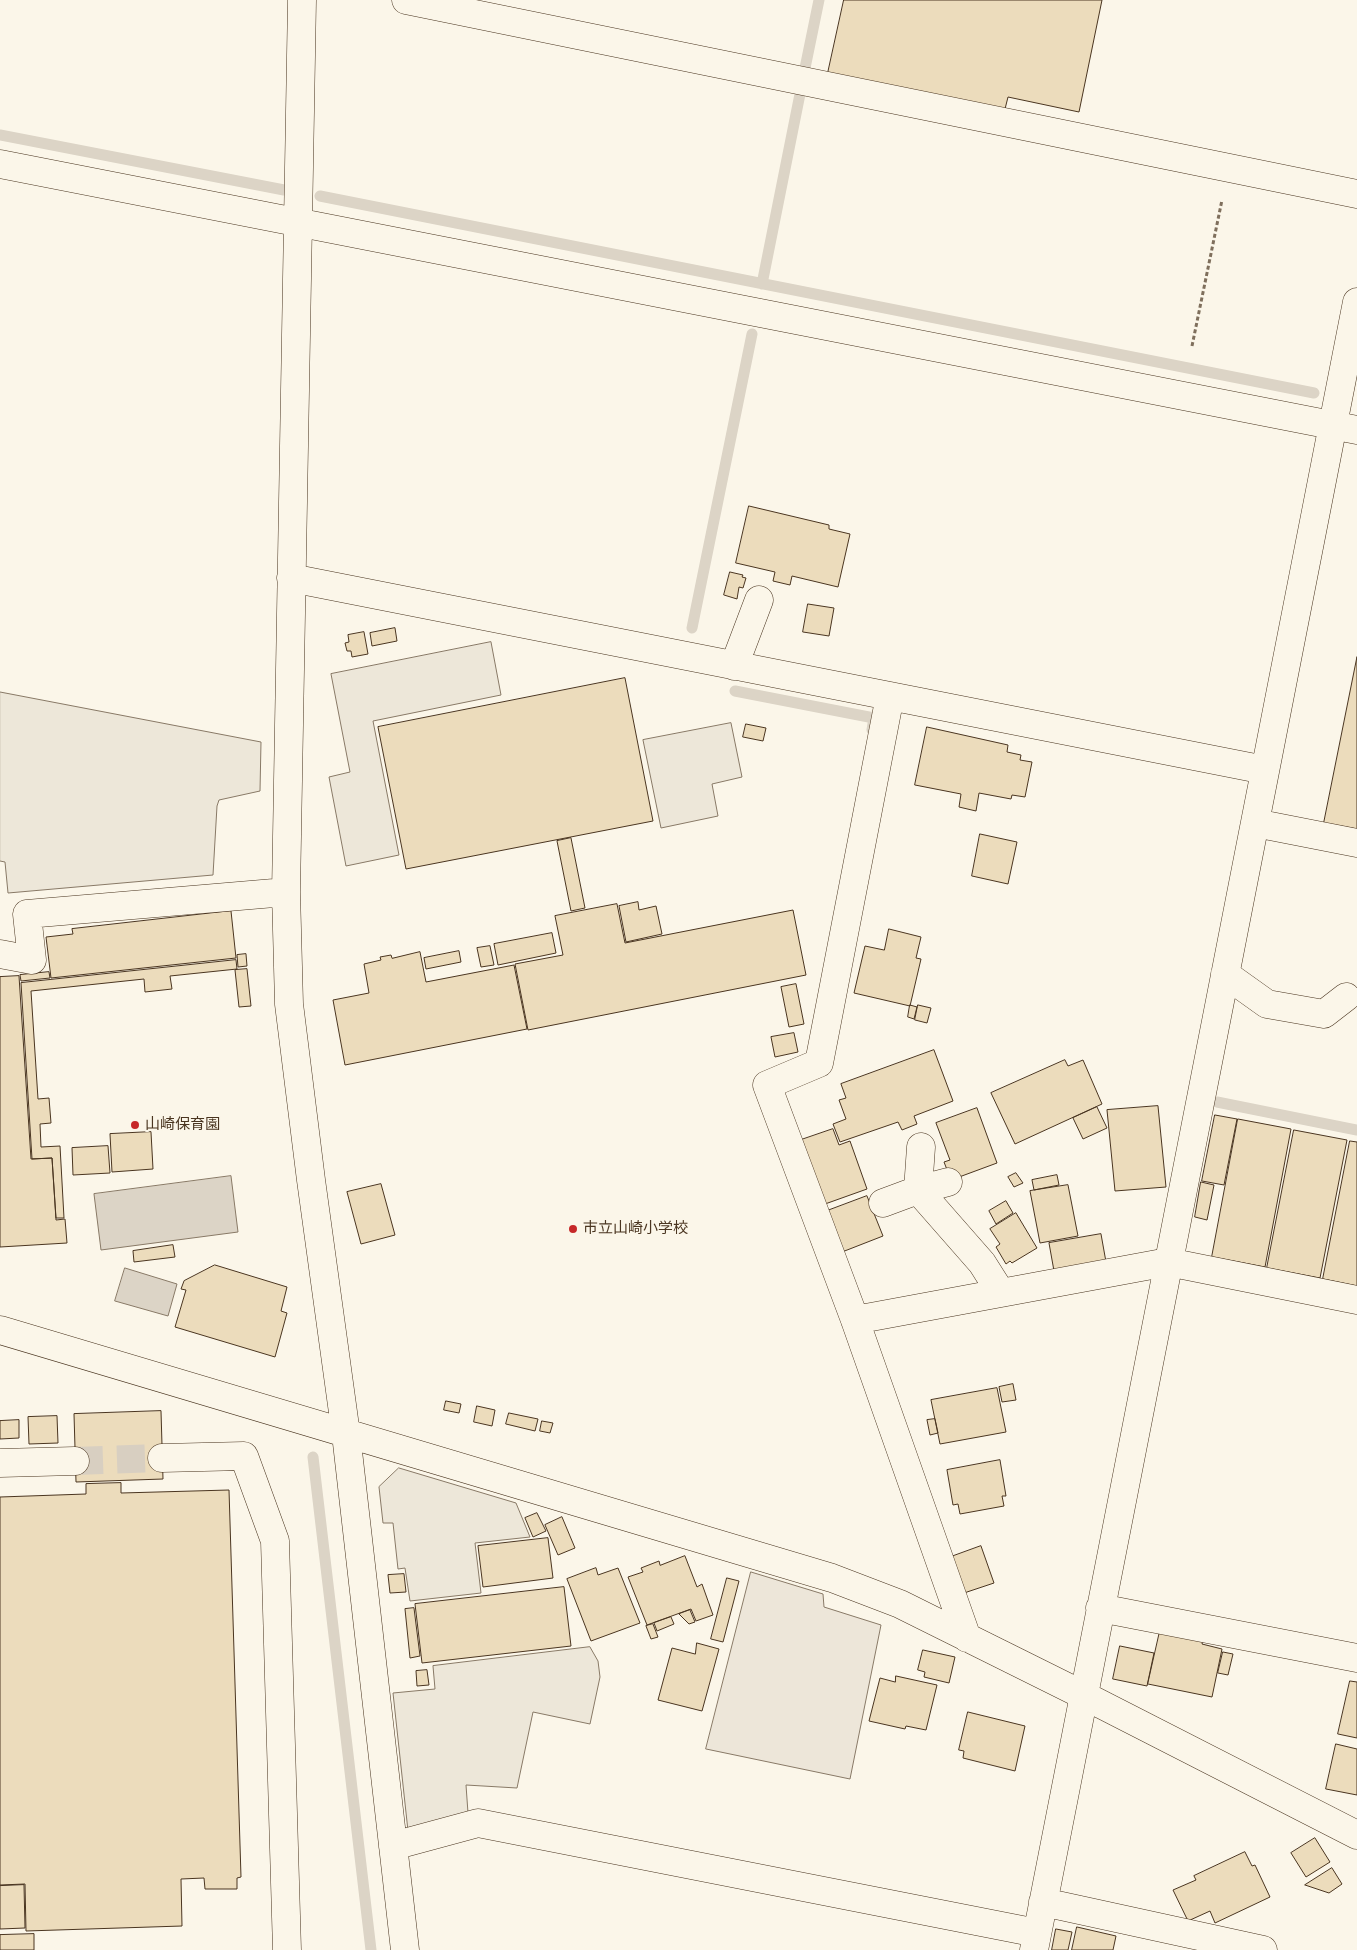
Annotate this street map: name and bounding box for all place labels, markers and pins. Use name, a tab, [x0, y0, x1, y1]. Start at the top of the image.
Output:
place label: 山崎保育園	[145, 1116, 220, 1134]
marker: 山崎保育園	[129, 1119, 141, 1131]
place label: 市立山崎小学校	[583, 1220, 688, 1238]
marker: 市立山崎小学校	[567, 1223, 579, 1235]

